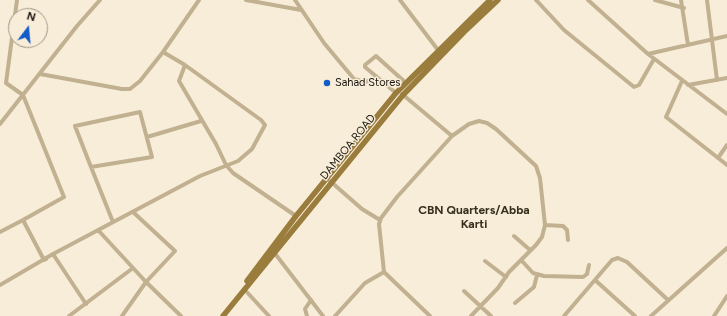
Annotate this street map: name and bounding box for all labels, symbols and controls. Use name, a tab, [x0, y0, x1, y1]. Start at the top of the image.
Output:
north arrow	[8, 8, 48, 48]
text: N	[25, 10, 37, 24]
place label: Sahad Stores	[335, 76, 400, 90]
marker: Sahad Stores	[322, 78, 332, 88]
street label: DAMBOA ROAD	[318, 112, 378, 182]
district label: CBN Quarters/Abba Karti	[418, 203, 530, 231]

